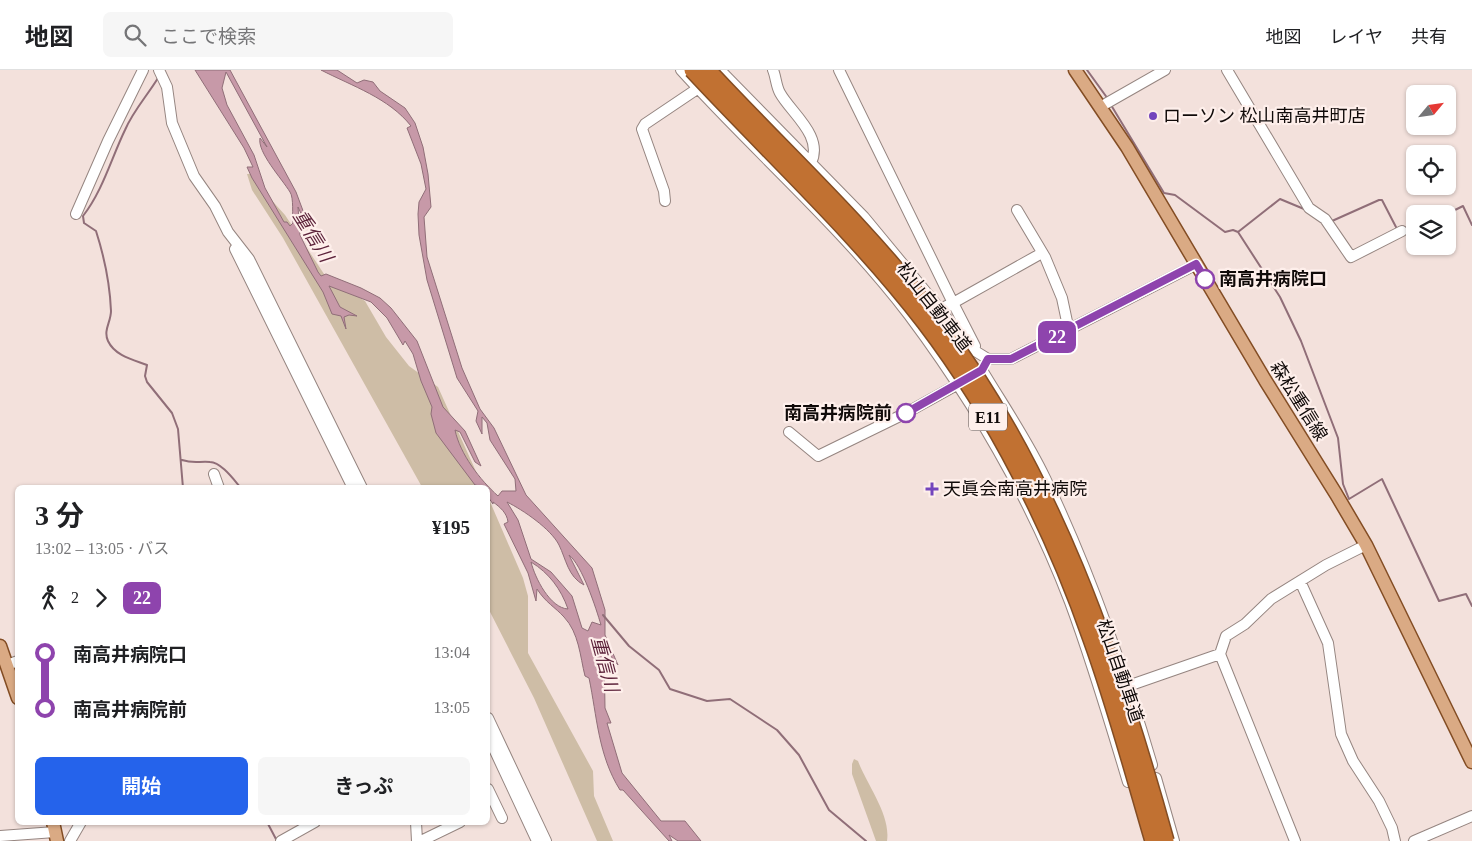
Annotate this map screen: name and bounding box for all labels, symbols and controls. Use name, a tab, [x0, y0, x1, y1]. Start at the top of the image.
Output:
search box	[103, 12, 453, 57]
icon: search	[121, 21, 149, 49]
text: 地図	[25, 24, 73, 50]
text: ここで検索	[161, 26, 256, 47]
text: 地図	[1266, 27, 1302, 47]
text: レイヤ	[1330, 27, 1383, 47]
text: 共有	[1411, 27, 1447, 47]
north arrow	[1406, 85, 1456, 135]
map controls	[1406, 85, 1456, 255]
place label: ローソン 松山南高井町店	[1163, 106, 1366, 126]
marker: ローソン 松山南高井町店	[1147, 110, 1159, 122]
button: locate	[1406, 145, 1456, 195]
button: layers	[1406, 205, 1456, 255]
water label: 重信川	[289, 206, 338, 267]
street label: 松山自動車道	[893, 258, 975, 356]
marker: 南高井病院口	[1195, 269, 1215, 289]
place label: 南高井病院口	[1219, 269, 1327, 289]
line badge: 22	[1034, 321, 1080, 353]
text: 22	[1048, 327, 1066, 347]
street label: 森松重信線	[1267, 358, 1331, 444]
place label: 南高井病院前	[784, 403, 892, 423]
marker: 南高井病院前	[896, 403, 916, 423]
road number: E11	[969, 404, 1007, 431]
place label: 天眞会南高井病院	[943, 479, 1087, 499]
marker: 天眞会南高井病院	[925, 482, 939, 496]
text: 3 分	[35, 500, 84, 531]
text: ¥195	[432, 517, 470, 538]
text: 13:02 – 13:05 · バス	[35, 540, 169, 557]
icon: walk	[35, 584, 63, 612]
icon: forward	[87, 584, 115, 612]
text: 22	[133, 588, 151, 608]
text: 2	[71, 589, 79, 606]
street label: 松山自動車道	[1093, 617, 1147, 725]
water label: 重信川	[587, 634, 623, 696]
text: 南高井病院口	[73, 644, 187, 665]
text: 13:04	[434, 644, 470, 661]
text: 南高井病院前	[73, 699, 187, 720]
text: 13:05	[434, 699, 470, 716]
button: 開始	[35, 757, 248, 815]
button: きっぷ	[258, 757, 470, 815]

